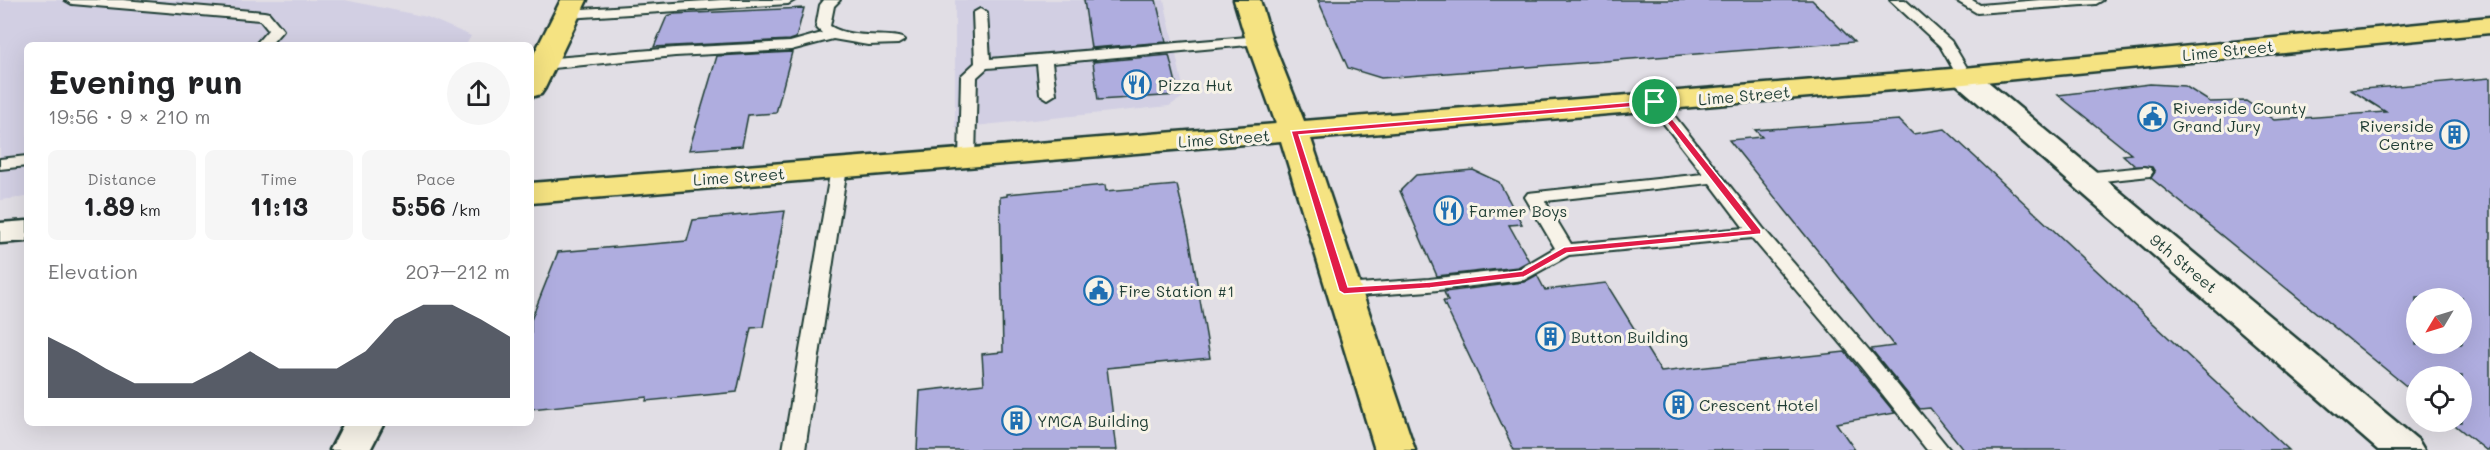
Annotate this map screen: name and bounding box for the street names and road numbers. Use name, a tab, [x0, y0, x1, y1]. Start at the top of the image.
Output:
street label: Lime Street	[2181, 35, 2275, 65]
street label: Lime Street	[1697, 81, 1791, 109]
street label: Lime Street	[1177, 124, 1271, 152]
street label: Lime Street	[692, 162, 786, 190]
street label: 9th Street	[2146, 229, 2222, 297]

